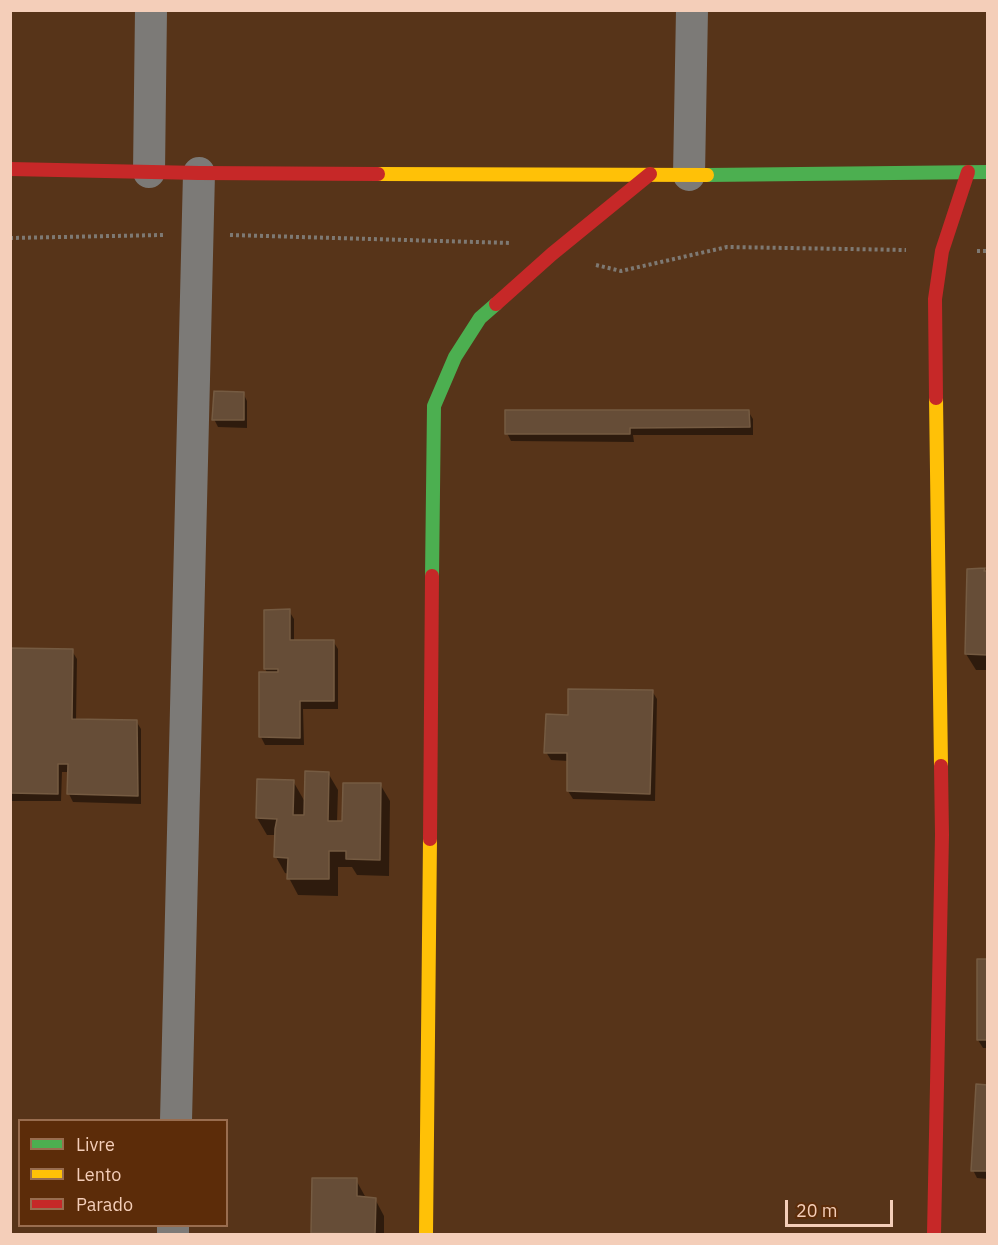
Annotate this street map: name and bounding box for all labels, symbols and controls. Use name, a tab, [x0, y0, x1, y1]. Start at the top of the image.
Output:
legend	[18, 1119, 228, 1227]
text: Livre	[76, 1133, 115, 1156]
text: Lento	[76, 1163, 121, 1186]
scale bar	[788, 1188, 896, 1226]
text: Parado	[76, 1193, 133, 1216]
text: 20 m	[796, 1199, 838, 1222]

